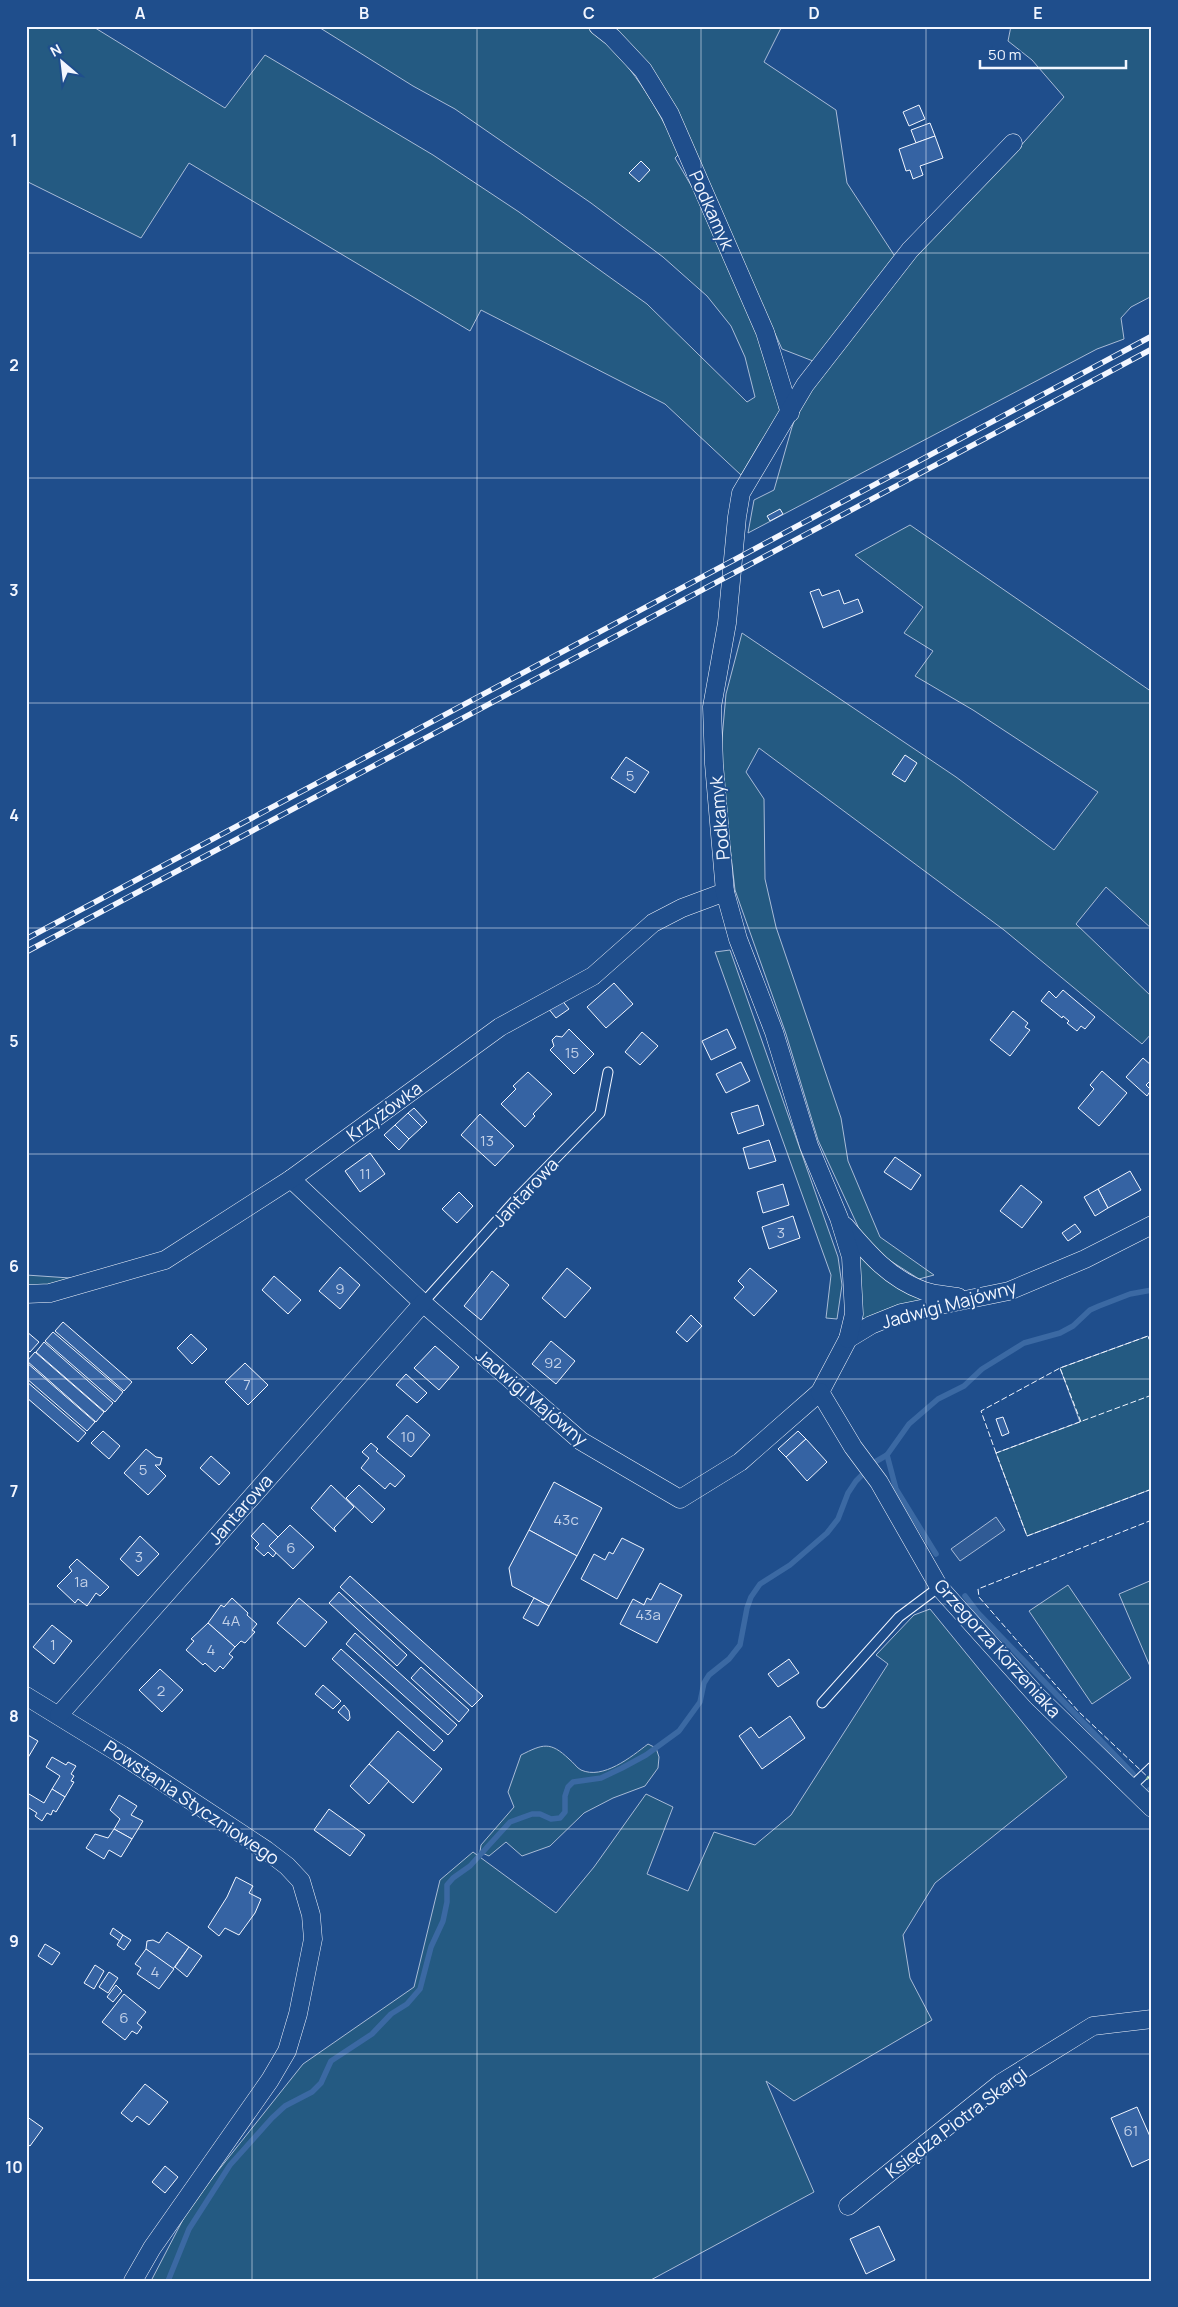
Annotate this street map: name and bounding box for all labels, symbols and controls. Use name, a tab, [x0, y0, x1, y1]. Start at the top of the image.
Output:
text: A	[135, 2, 146, 24]
text: B	[359, 2, 369, 24]
text: C	[583, 2, 595, 24]
text: D	[808, 2, 820, 24]
text: E	[1033, 2, 1043, 24]
north arrow	[38, 38, 88, 88]
scale bar	[980, 38, 1127, 70]
text: N	[47, 39, 65, 61]
text: 50 m	[988, 44, 1022, 65]
text: 1	[10, 129, 18, 151]
street label: Podkamyk	[684, 167, 741, 254]
text: 2	[9, 354, 19, 376]
text: 3	[9, 579, 19, 601]
house number: 5	[626, 765, 634, 786]
street label: Podkamyk	[703, 774, 735, 861]
text: 4	[9, 804, 19, 826]
text: 5	[9, 1030, 19, 1052]
house number: 15	[565, 1042, 579, 1063]
street label: Krzyżówka	[341, 1076, 427, 1146]
house number: 13	[480, 1130, 494, 1151]
street label: Jantarowa	[487, 1152, 563, 1232]
house number: 11	[359, 1163, 371, 1184]
house number: 3	[777, 1222, 785, 1243]
text: 6	[9, 1255, 19, 1277]
street label: Jadwigi Majówny	[879, 1274, 1020, 1334]
house number: 9	[335, 1278, 345, 1299]
street label: Jadwigi Majówny	[471, 1343, 593, 1451]
house number: 92	[544, 1352, 562, 1373]
house number: 7	[243, 1374, 251, 1395]
house number: 10	[401, 1426, 416, 1447]
house number: 5	[139, 1459, 147, 1480]
street label: Jantarowa	[203, 1469, 277, 1549]
text: 7	[10, 1480, 18, 1502]
house number: 43c	[553, 1509, 579, 1530]
house number: 6	[286, 1537, 296, 1558]
house number: 3	[135, 1546, 143, 1567]
house number: 1a	[74, 1571, 88, 1592]
street label: Grzegorza Korzeniaka	[929, 1573, 1067, 1723]
house number: 43a	[635, 1604, 661, 1625]
house number: 4A	[222, 1610, 241, 1631]
house number: 1	[50, 1634, 56, 1655]
house number: 4	[207, 1639, 216, 1660]
house number: 2	[157, 1680, 165, 1701]
text: 8	[9, 1705, 19, 1727]
street label: Powstania Styczniowego	[100, 1734, 284, 1870]
text: 9	[9, 1930, 19, 1952]
house number: 4	[151, 1961, 160, 1982]
house number: 6	[119, 2007, 129, 2028]
street label: Księdza Piotra Skargi	[880, 2061, 1032, 2183]
house number: 61	[1124, 2120, 1138, 2141]
text: 10	[5, 2156, 23, 2178]

